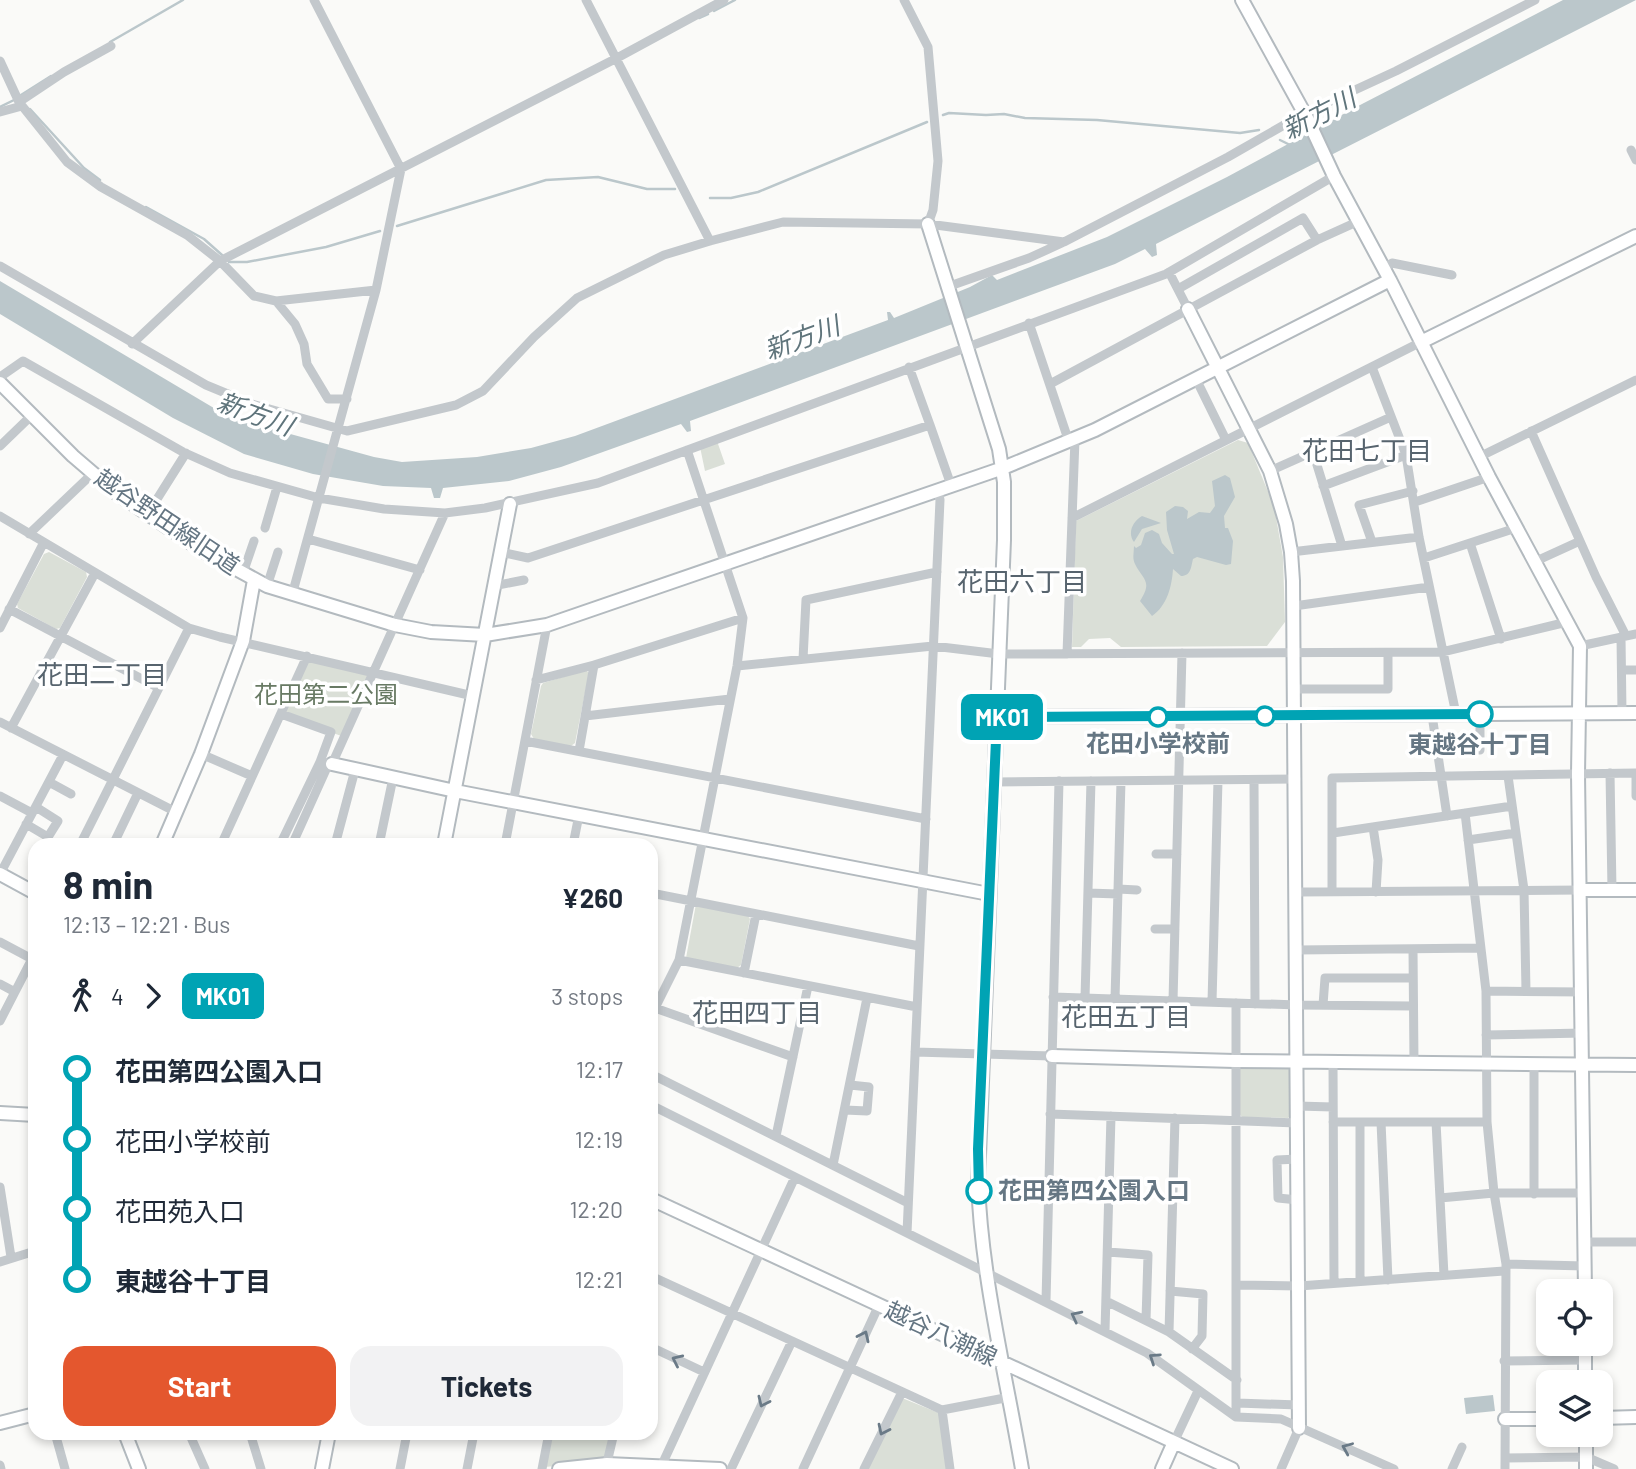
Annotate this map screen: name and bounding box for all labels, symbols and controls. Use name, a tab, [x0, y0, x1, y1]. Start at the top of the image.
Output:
water label: 新方川	[1277, 80, 1363, 144]
water label: 新方川	[760, 308, 846, 364]
water label: 新方川	[214, 385, 300, 442]
district label: 花田七丁目	[1302, 434, 1432, 465]
street label: 越谷野田線旧道	[90, 462, 246, 580]
district label: 花田六丁目	[957, 565, 1087, 596]
district label: 花田二丁目	[37, 658, 167, 689]
park label: 花田第二公園	[254, 679, 398, 708]
line badge: MK01	[953, 694, 1051, 740]
marker: 東越谷十丁目	[1467, 701, 1493, 727]
text: MK01	[975, 702, 1029, 731]
unlabelled marker	[1255, 706, 1275, 726]
marker: 花田小学校前	[1148, 707, 1168, 727]
place label: 花田小学校前	[1086, 728, 1230, 757]
place label: 東越谷十丁目	[1408, 729, 1552, 758]
text: 8 min	[63, 861, 153, 907]
text: ¥260	[562, 882, 623, 913]
text: 12:13 – 12:21 · Bus	[63, 910, 230, 938]
icon: walk	[63, 977, 101, 1015]
icon: forward	[134, 977, 172, 1015]
text: MK01	[196, 981, 250, 1010]
text: 4	[111, 982, 124, 1010]
text: 3 stops	[551, 982, 623, 1010]
district label: 花田四丁目	[692, 996, 822, 1027]
district label: 花田五丁目	[1061, 1000, 1191, 1031]
text: 花田第四公園入口	[115, 1055, 323, 1086]
text: 12:17	[576, 1055, 623, 1083]
text: 花田小学校前	[115, 1125, 271, 1156]
text: 12:19	[575, 1125, 623, 1153]
place label: 花田第四公園入口	[998, 1175, 1190, 1204]
marker: 花田第四公園入口	[966, 1178, 992, 1204]
text: 花田苑入口	[115, 1195, 245, 1226]
text: 12:20	[570, 1195, 623, 1223]
text: 東越谷十丁目	[115, 1265, 271, 1296]
text: 12:21	[575, 1265, 623, 1293]
map controls	[1536, 1279, 1613, 1447]
button: locate	[1536, 1279, 1613, 1356]
street label: 越谷八潮線	[881, 1294, 1002, 1371]
one-way arrow	[1071, 1311, 1083, 1325]
one-way arrow	[856, 1331, 870, 1343]
button: Start	[63, 1346, 336, 1426]
button: Tickets	[350, 1346, 623, 1426]
one-way arrow	[1148, 1353, 1161, 1366]
one-way arrow	[672, 1354, 684, 1368]
button: layers	[1536, 1370, 1613, 1447]
one-way arrow	[757, 1395, 771, 1407]
one-way arrow	[877, 1423, 891, 1435]
one-way arrow	[1342, 1442, 1354, 1456]

